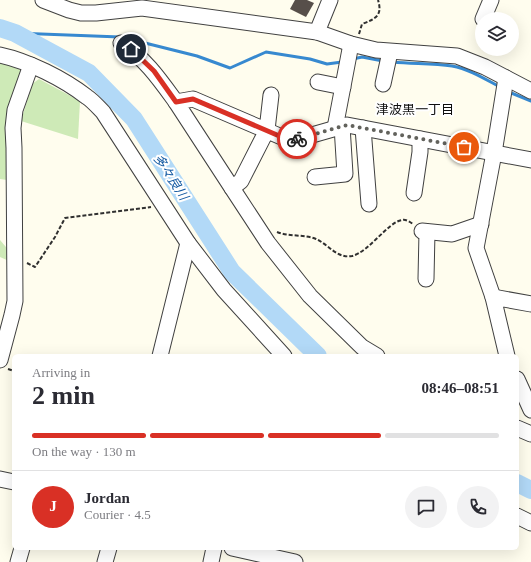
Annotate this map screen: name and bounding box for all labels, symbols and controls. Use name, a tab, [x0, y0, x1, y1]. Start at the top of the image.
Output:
map controls	[475, 12, 519, 56]
button: layers	[475, 12, 519, 56]
pin	[114, 32, 148, 66]
icon: home	[120, 38, 142, 60]
district label: 津波黒一丁目	[376, 102, 454, 117]
courier	[277, 119, 317, 159]
icon: bike	[286, 128, 308, 150]
pin	[447, 130, 481, 164]
icon: bag	[453, 136, 475, 158]
water label: 多々良川	[151, 151, 193, 205]
text: Arriving in	[32, 365, 90, 380]
text: 08:46–08:51	[422, 380, 499, 396]
text: 2 min	[32, 381, 95, 410]
text: On the way · 130 m	[32, 444, 136, 459]
button: chat	[405, 486, 447, 528]
button: phone	[457, 486, 499, 528]
text: Jordan	[84, 490, 130, 506]
text: J	[49, 498, 57, 514]
text: Courier · 4.5	[84, 507, 151, 522]

